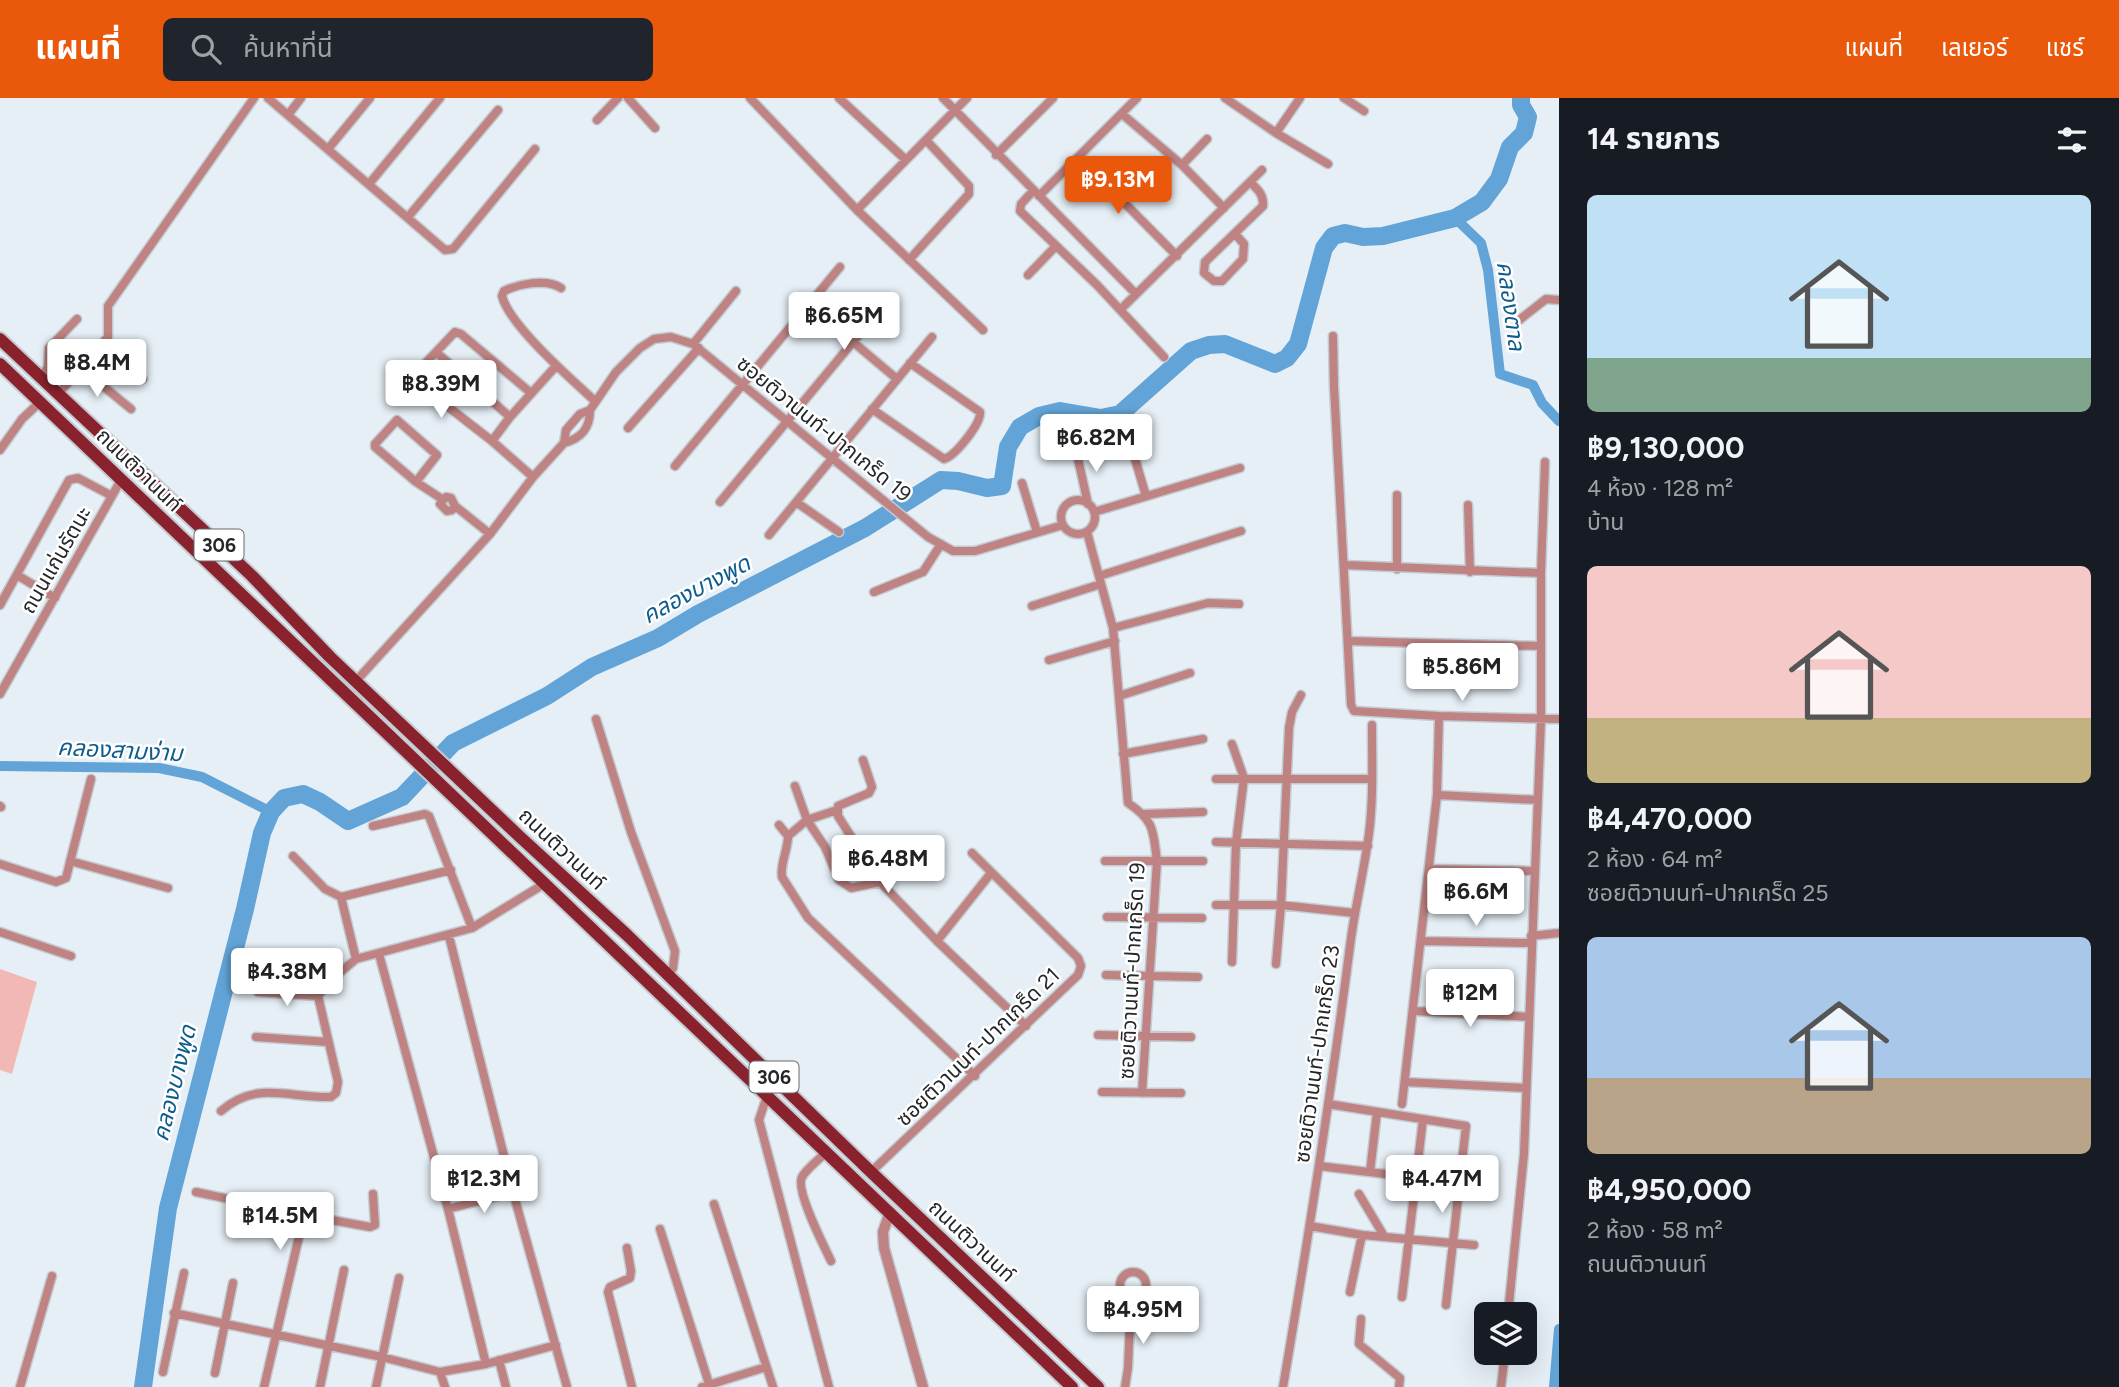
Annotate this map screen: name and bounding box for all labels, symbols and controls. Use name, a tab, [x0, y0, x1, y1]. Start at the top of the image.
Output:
search box	[163, 18, 653, 81]
text: แผนที่	[35, 28, 121, 67]
icon: search	[187, 30, 225, 68]
text: ค้นหาที่นี่	[243, 32, 333, 64]
text: แผนที่	[1845, 33, 1903, 62]
text: เลเยอร์	[1941, 33, 2008, 62]
text: แชร์	[2046, 33, 2084, 62]
text: 14 รายการ	[1587, 120, 1720, 157]
icon: filters	[2053, 121, 2091, 159]
pin: ฿9.13M	[1061, 156, 1175, 216]
text: ฿9.13M	[1081, 165, 1155, 193]
icon: home	[1776, 241, 1902, 367]
water label: คลองตาล	[1491, 260, 1531, 353]
pin: ฿6.65M	[787, 292, 901, 352]
text: ฿6.65M	[805, 301, 883, 329]
pin: ฿8.4M	[48, 340, 146, 399]
text: ฿8.4M	[63, 348, 131, 376]
street label: ซอยติวานนท์-ปากเกร็ด 19	[732, 351, 917, 507]
pin: ฿8.39M	[384, 360, 498, 420]
text: ฿8.39M	[402, 369, 480, 397]
pin: ฿6.82M	[1039, 414, 1153, 474]
street label: ถนนติวานนท์	[91, 423, 187, 517]
text: ฿6.82M	[1056, 423, 1136, 451]
text: ฿9,130,000	[1587, 429, 1744, 466]
text: 4 ห้อง · 128 m²	[1587, 474, 1733, 502]
street label: ถนนแก่นรัตนะ	[15, 502, 96, 618]
text: บ้าน	[1587, 508, 1624, 536]
road number: 306	[194, 530, 244, 560]
water label: คลองบางพูด	[637, 548, 756, 630]
icon: home	[1776, 612, 1902, 738]
pin: ฿5.86M	[1405, 644, 1519, 703]
text: ฿5.86M	[1422, 652, 1502, 680]
water label: คลองสามง่าม	[57, 733, 185, 767]
text: ฿4,470,000	[1587, 800, 1752, 837]
street label: ถนนติวานนท์	[514, 802, 611, 895]
pin: ฿6.48M	[831, 836, 945, 895]
text: ฿6.48M	[848, 844, 928, 872]
text: 2 ห้อง · 64 m²	[1587, 845, 1723, 873]
street label: ซอยติวานนท์-ปากเกร็ด 19	[1113, 862, 1150, 1080]
pin: ฿6.6M	[1427, 868, 1525, 928]
text: ฿6.6M	[1443, 877, 1509, 905]
text: ซอยติวานนท์-ปากเกร็ด 25	[1587, 879, 1829, 907]
street label: ซอยติวานนท์-ปากเกร็ด 23	[1289, 943, 1344, 1165]
pin: ฿4.38M	[230, 948, 344, 1008]
text: ฿4.38M	[247, 957, 327, 985]
street label: ซอยติวานนท์-ปากเกร็ด 21	[891, 962, 1064, 1131]
pin: ฿12M	[1429, 970, 1511, 1029]
text: ฿12M	[1442, 978, 1498, 1006]
icon: home	[1776, 983, 1902, 1109]
water label: คลองบางพูด	[146, 1021, 203, 1144]
road number: 306	[750, 1062, 798, 1093]
pin: ฿12.3M	[427, 1156, 541, 1215]
pin: ฿4.47M	[1385, 1156, 1499, 1215]
text: ฿12.3M	[447, 1164, 521, 1192]
text: ฿4.47M	[1402, 1164, 1482, 1192]
text: ฿4,950,000	[1587, 1171, 1751, 1208]
pin: ฿14.5M	[223, 1192, 337, 1252]
street label: ถนนติวานนท์	[924, 1194, 1021, 1287]
text: ฿14.5M	[242, 1201, 318, 1229]
text: 2 ห้อง · 58 m²	[1587, 1216, 1723, 1244]
text: ถนนติวานนท์	[1587, 1250, 1707, 1278]
pin: ฿4.95M	[1086, 1286, 1200, 1346]
text: ฿4.95M	[1103, 1295, 1183, 1323]
map controls	[1474, 1302, 1537, 1365]
button: layers	[1474, 1302, 1537, 1365]

